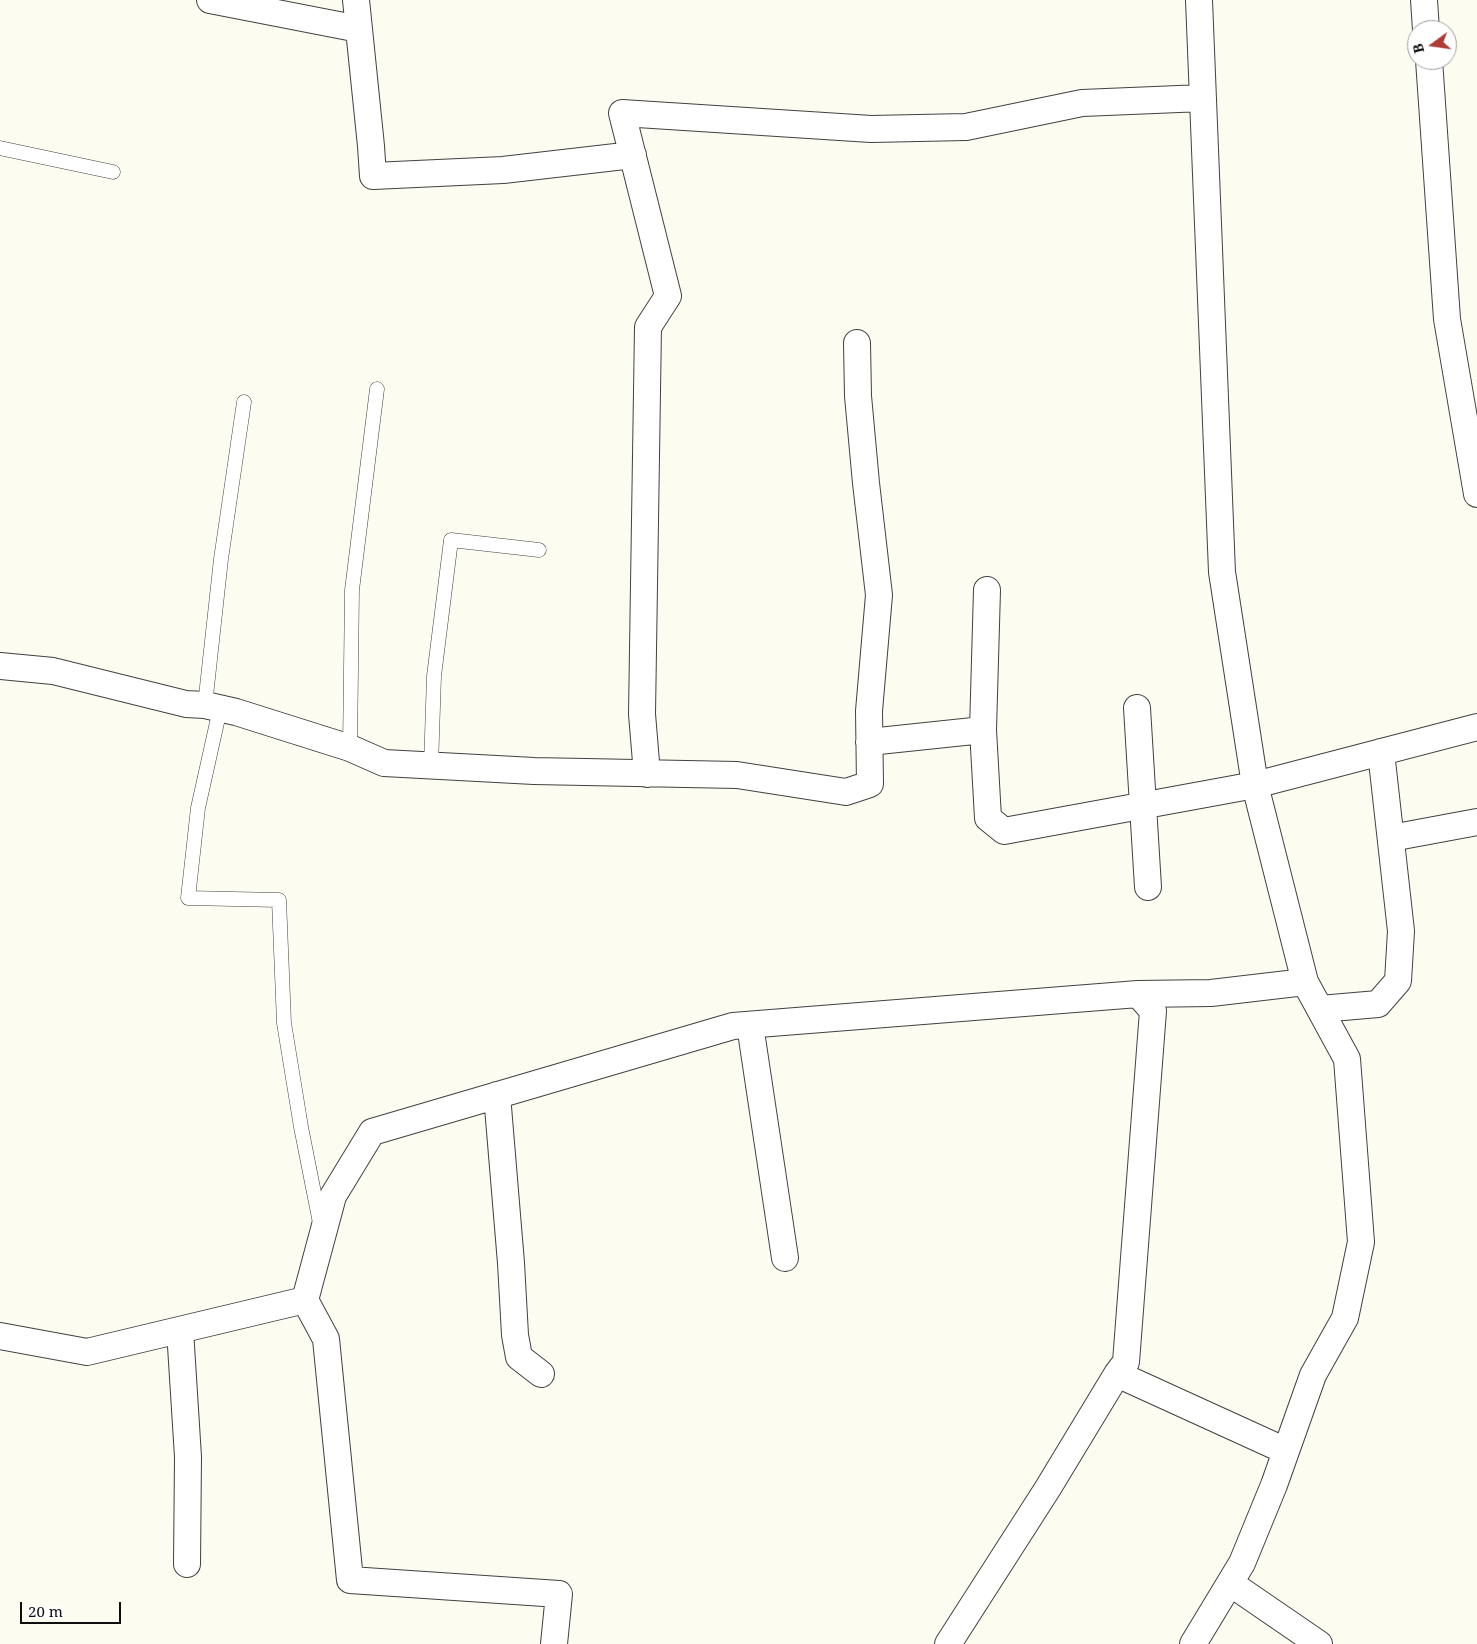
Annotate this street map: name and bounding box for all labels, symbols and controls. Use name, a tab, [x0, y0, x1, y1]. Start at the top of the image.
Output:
north arrow	[1407, 20, 1457, 70]
text: B	[1408, 42, 1428, 55]
scale bar	[22, 1592, 124, 1624]
text: 20 m	[28, 1601, 63, 1621]

